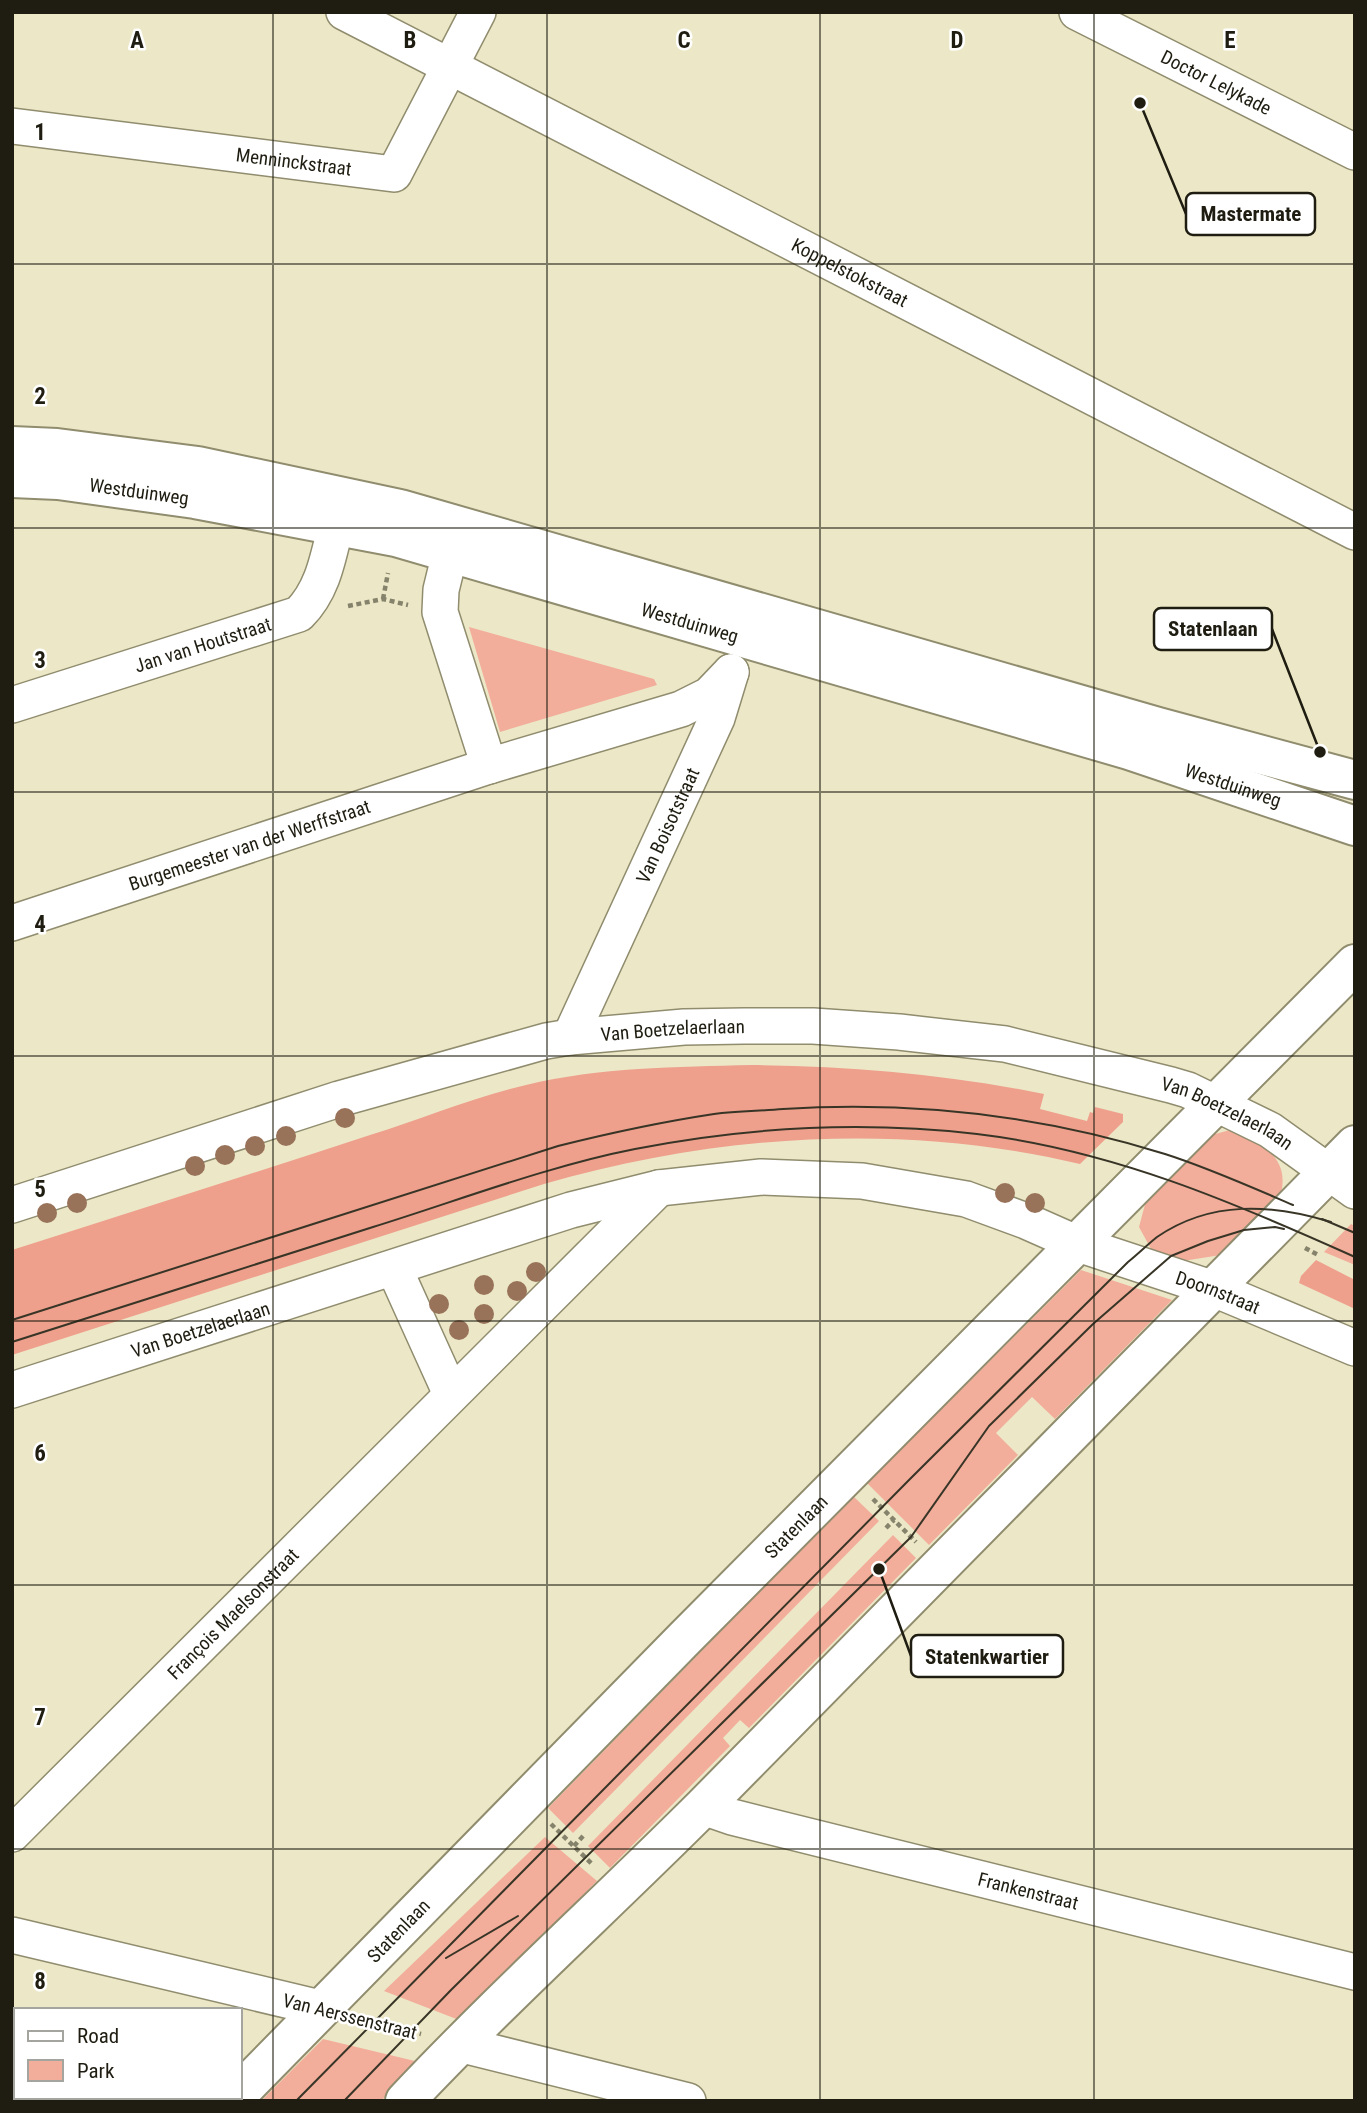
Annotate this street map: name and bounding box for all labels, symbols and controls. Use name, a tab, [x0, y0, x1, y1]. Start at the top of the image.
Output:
text: A	[130, 27, 144, 54]
text: B	[404, 27, 416, 54]
text: C	[677, 27, 691, 54]
text: D	[951, 27, 964, 54]
text: E	[1224, 27, 1236, 54]
street label: Doctor Lelykade	[1157, 45, 1275, 120]
text: 1	[34, 119, 46, 146]
street label: Menninckstraat	[235, 143, 353, 181]
callout: Mastermate	[1186, 193, 1315, 235]
text: Mastermate	[1201, 202, 1301, 226]
street label: Koppelstokstraat	[788, 233, 912, 312]
text: 2	[34, 383, 46, 410]
street label: Westduinweg	[88, 473, 190, 510]
street label: Westduinweg	[638, 598, 741, 648]
callout: Statenlaan	[1154, 608, 1272, 650]
street label: Jan van Houtstraat	[132, 613, 274, 677]
text: Statenlaan	[1168, 617, 1258, 641]
text: 3	[34, 647, 46, 674]
street label: Westduinweg	[1182, 759, 1284, 812]
street label: Van Boisotstraat	[631, 764, 704, 887]
street label: Burgemeester van der Werffstraat	[126, 795, 373, 896]
text: 4	[34, 911, 46, 938]
street label: Van Boetzelaerlaan	[600, 1015, 745, 1046]
street label: Van Boetzelaerlaan	[1159, 1072, 1297, 1155]
text: 5	[34, 1176, 46, 1203]
street label: Doornstraat	[1173, 1266, 1263, 1319]
street label: Van Boetzelaerlaan	[128, 1297, 273, 1363]
text: 6	[34, 1440, 46, 1467]
street label: Statenlaan	[760, 1490, 833, 1563]
street label: François Maelsonstraat	[163, 1544, 304, 1684]
callout: Statenkwartier	[911, 1635, 1063, 1677]
text: Statenkwartier	[925, 1645, 1049, 1669]
text: 7	[34, 1704, 46, 1731]
street label: Frankenstraat	[976, 1868, 1081, 1915]
street label: Statenlaan	[362, 1894, 435, 1968]
text: 8	[34, 1968, 46, 1995]
street label: Van Aerssenstraat	[280, 1989, 419, 2044]
legend	[14, 2008, 242, 2099]
text: Road	[77, 2024, 119, 2048]
text: Park	[77, 2059, 115, 2083]

